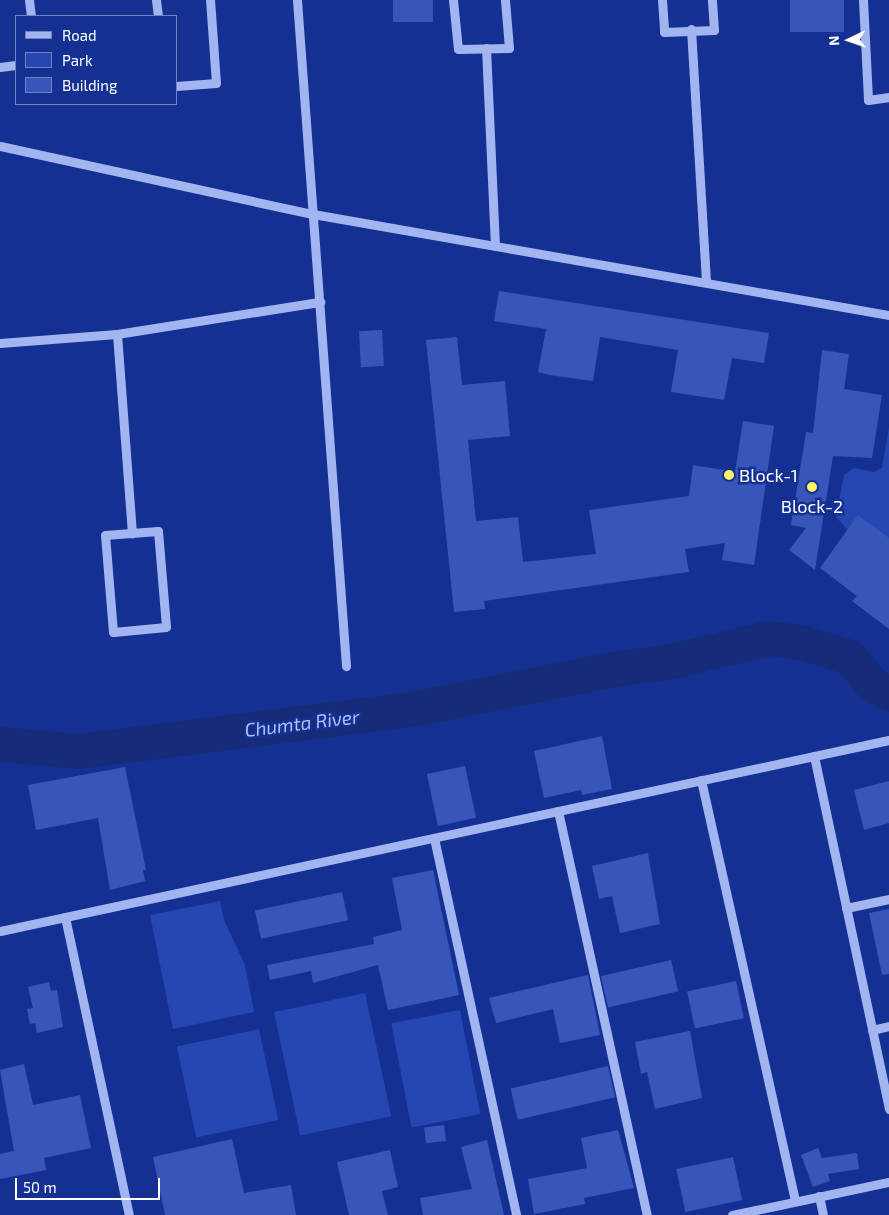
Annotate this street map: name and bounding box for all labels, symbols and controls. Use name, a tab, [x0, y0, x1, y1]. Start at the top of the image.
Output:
legend	[15, 15, 178, 105]
north arrow	[824, 15, 874, 65]
text: Road	[62, 26, 97, 44]
text: N	[825, 35, 842, 46]
text: Park	[62, 51, 93, 69]
text: Building	[62, 76, 117, 94]
place label: Block-1	[739, 464, 798, 486]
marker: Block-1	[723, 469, 735, 481]
marker: Block-2	[806, 481, 818, 493]
place label: Block-2	[781, 495, 843, 517]
water label: Chumta River	[243, 705, 361, 741]
scale bar	[18, 1168, 162, 1200]
text: 50 m	[23, 1178, 57, 1196]

